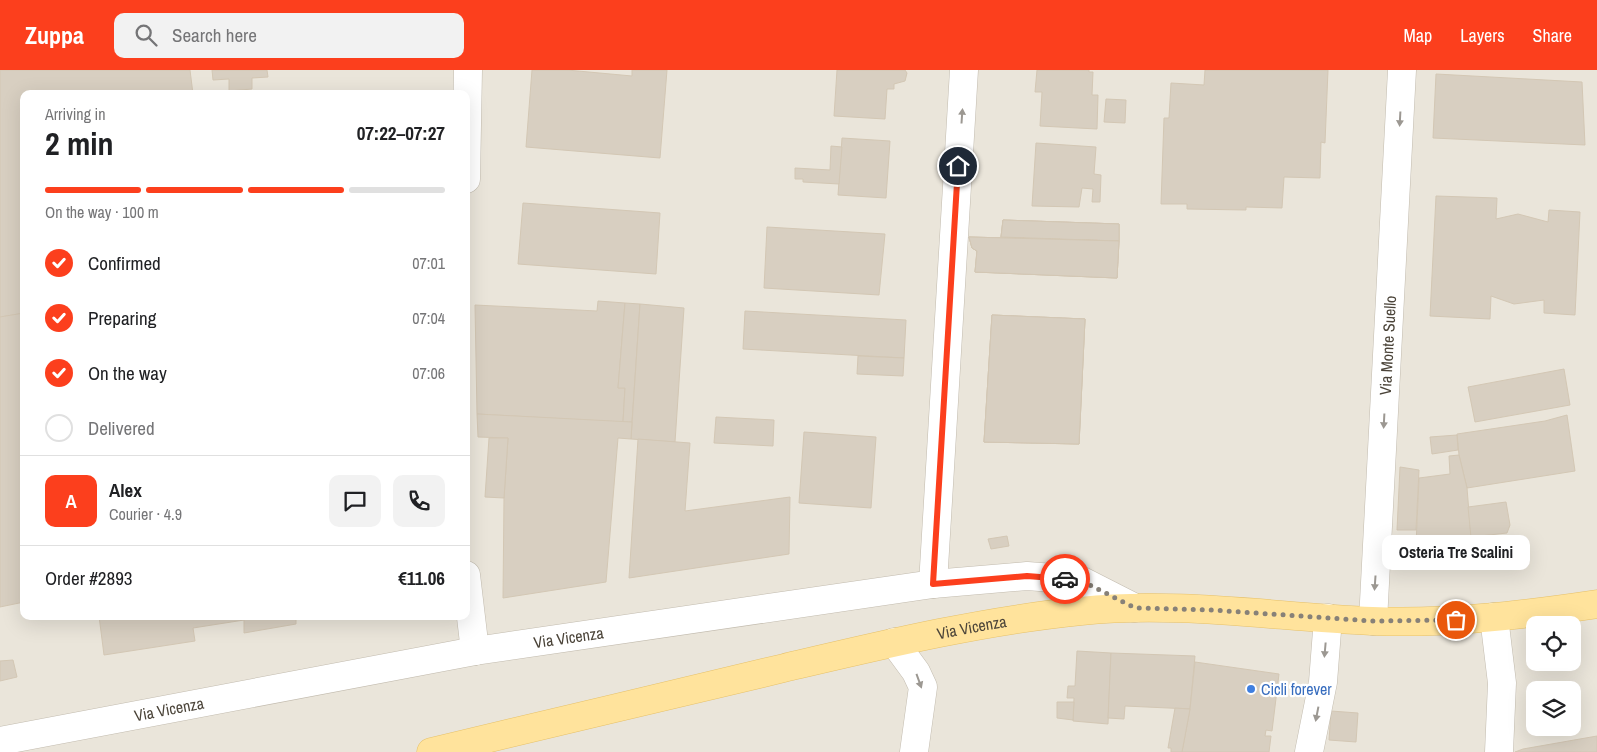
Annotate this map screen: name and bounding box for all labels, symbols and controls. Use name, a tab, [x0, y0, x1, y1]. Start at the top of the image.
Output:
search box	[114, 13, 464, 58]
text: Zuppa	[25, 19, 84, 51]
icon: search	[132, 21, 160, 49]
text: Search here	[172, 22, 257, 48]
text: Map	[1404, 23, 1432, 48]
text: Layers	[1460, 23, 1505, 48]
text: Share	[1533, 23, 1572, 48]
text: Arriving in	[45, 103, 106, 125]
one-way arrow	[958, 108, 966, 124]
one-way arrow	[1395, 111, 1403, 127]
text: 07:22–07:27	[357, 120, 445, 146]
text: 2 min	[45, 122, 114, 165]
pin	[937, 145, 979, 187]
icon: home	[944, 152, 972, 180]
text: On the way · 100 m	[45, 201, 159, 223]
icon: check	[45, 249, 73, 277]
text: Confirmed	[88, 250, 161, 276]
text: 07:01	[412, 252, 445, 274]
street label: Via Monte Suello	[1374, 295, 1401, 396]
icon: check	[45, 304, 73, 332]
text: Preparing	[88, 305, 156, 331]
text: 07:04	[412, 307, 445, 329]
icon: check	[45, 359, 73, 387]
text: On the way	[88, 360, 167, 386]
text: 07:06	[412, 362, 445, 384]
one-way arrow	[1380, 413, 1388, 429]
text: Delivered	[88, 415, 155, 441]
button: chat	[329, 475, 381, 527]
button: phone	[393, 475, 445, 527]
text: Alex	[109, 477, 142, 503]
text: A	[65, 488, 77, 514]
text: Courier · 4.9	[109, 503, 182, 525]
callout: Osteria Tre Scalini	[1382, 535, 1530, 570]
text: Osteria Tre Scalini	[1399, 541, 1513, 563]
courier	[1040, 554, 1090, 604]
text: Order #2893	[45, 565, 132, 591]
text: €11.06	[398, 565, 445, 591]
icon: car	[1051, 565, 1079, 593]
one-way arrow	[1371, 575, 1379, 591]
pin	[1435, 599, 1477, 641]
icon: bag	[1442, 606, 1470, 634]
street label: Via Vicenza	[935, 610, 1009, 644]
map controls	[1526, 616, 1581, 736]
button: locate	[1526, 616, 1581, 671]
street label: Via Vicenza	[532, 621, 606, 653]
one-way arrow	[1321, 643, 1329, 659]
one-way arrow	[915, 674, 923, 689]
place label: Cicli forever	[1261, 678, 1332, 700]
button: layers	[1526, 681, 1581, 736]
marker: Cicli forever	[1245, 683, 1257, 695]
street label: Via Vicenza	[132, 691, 206, 726]
one-way arrow	[1313, 707, 1321, 722]

